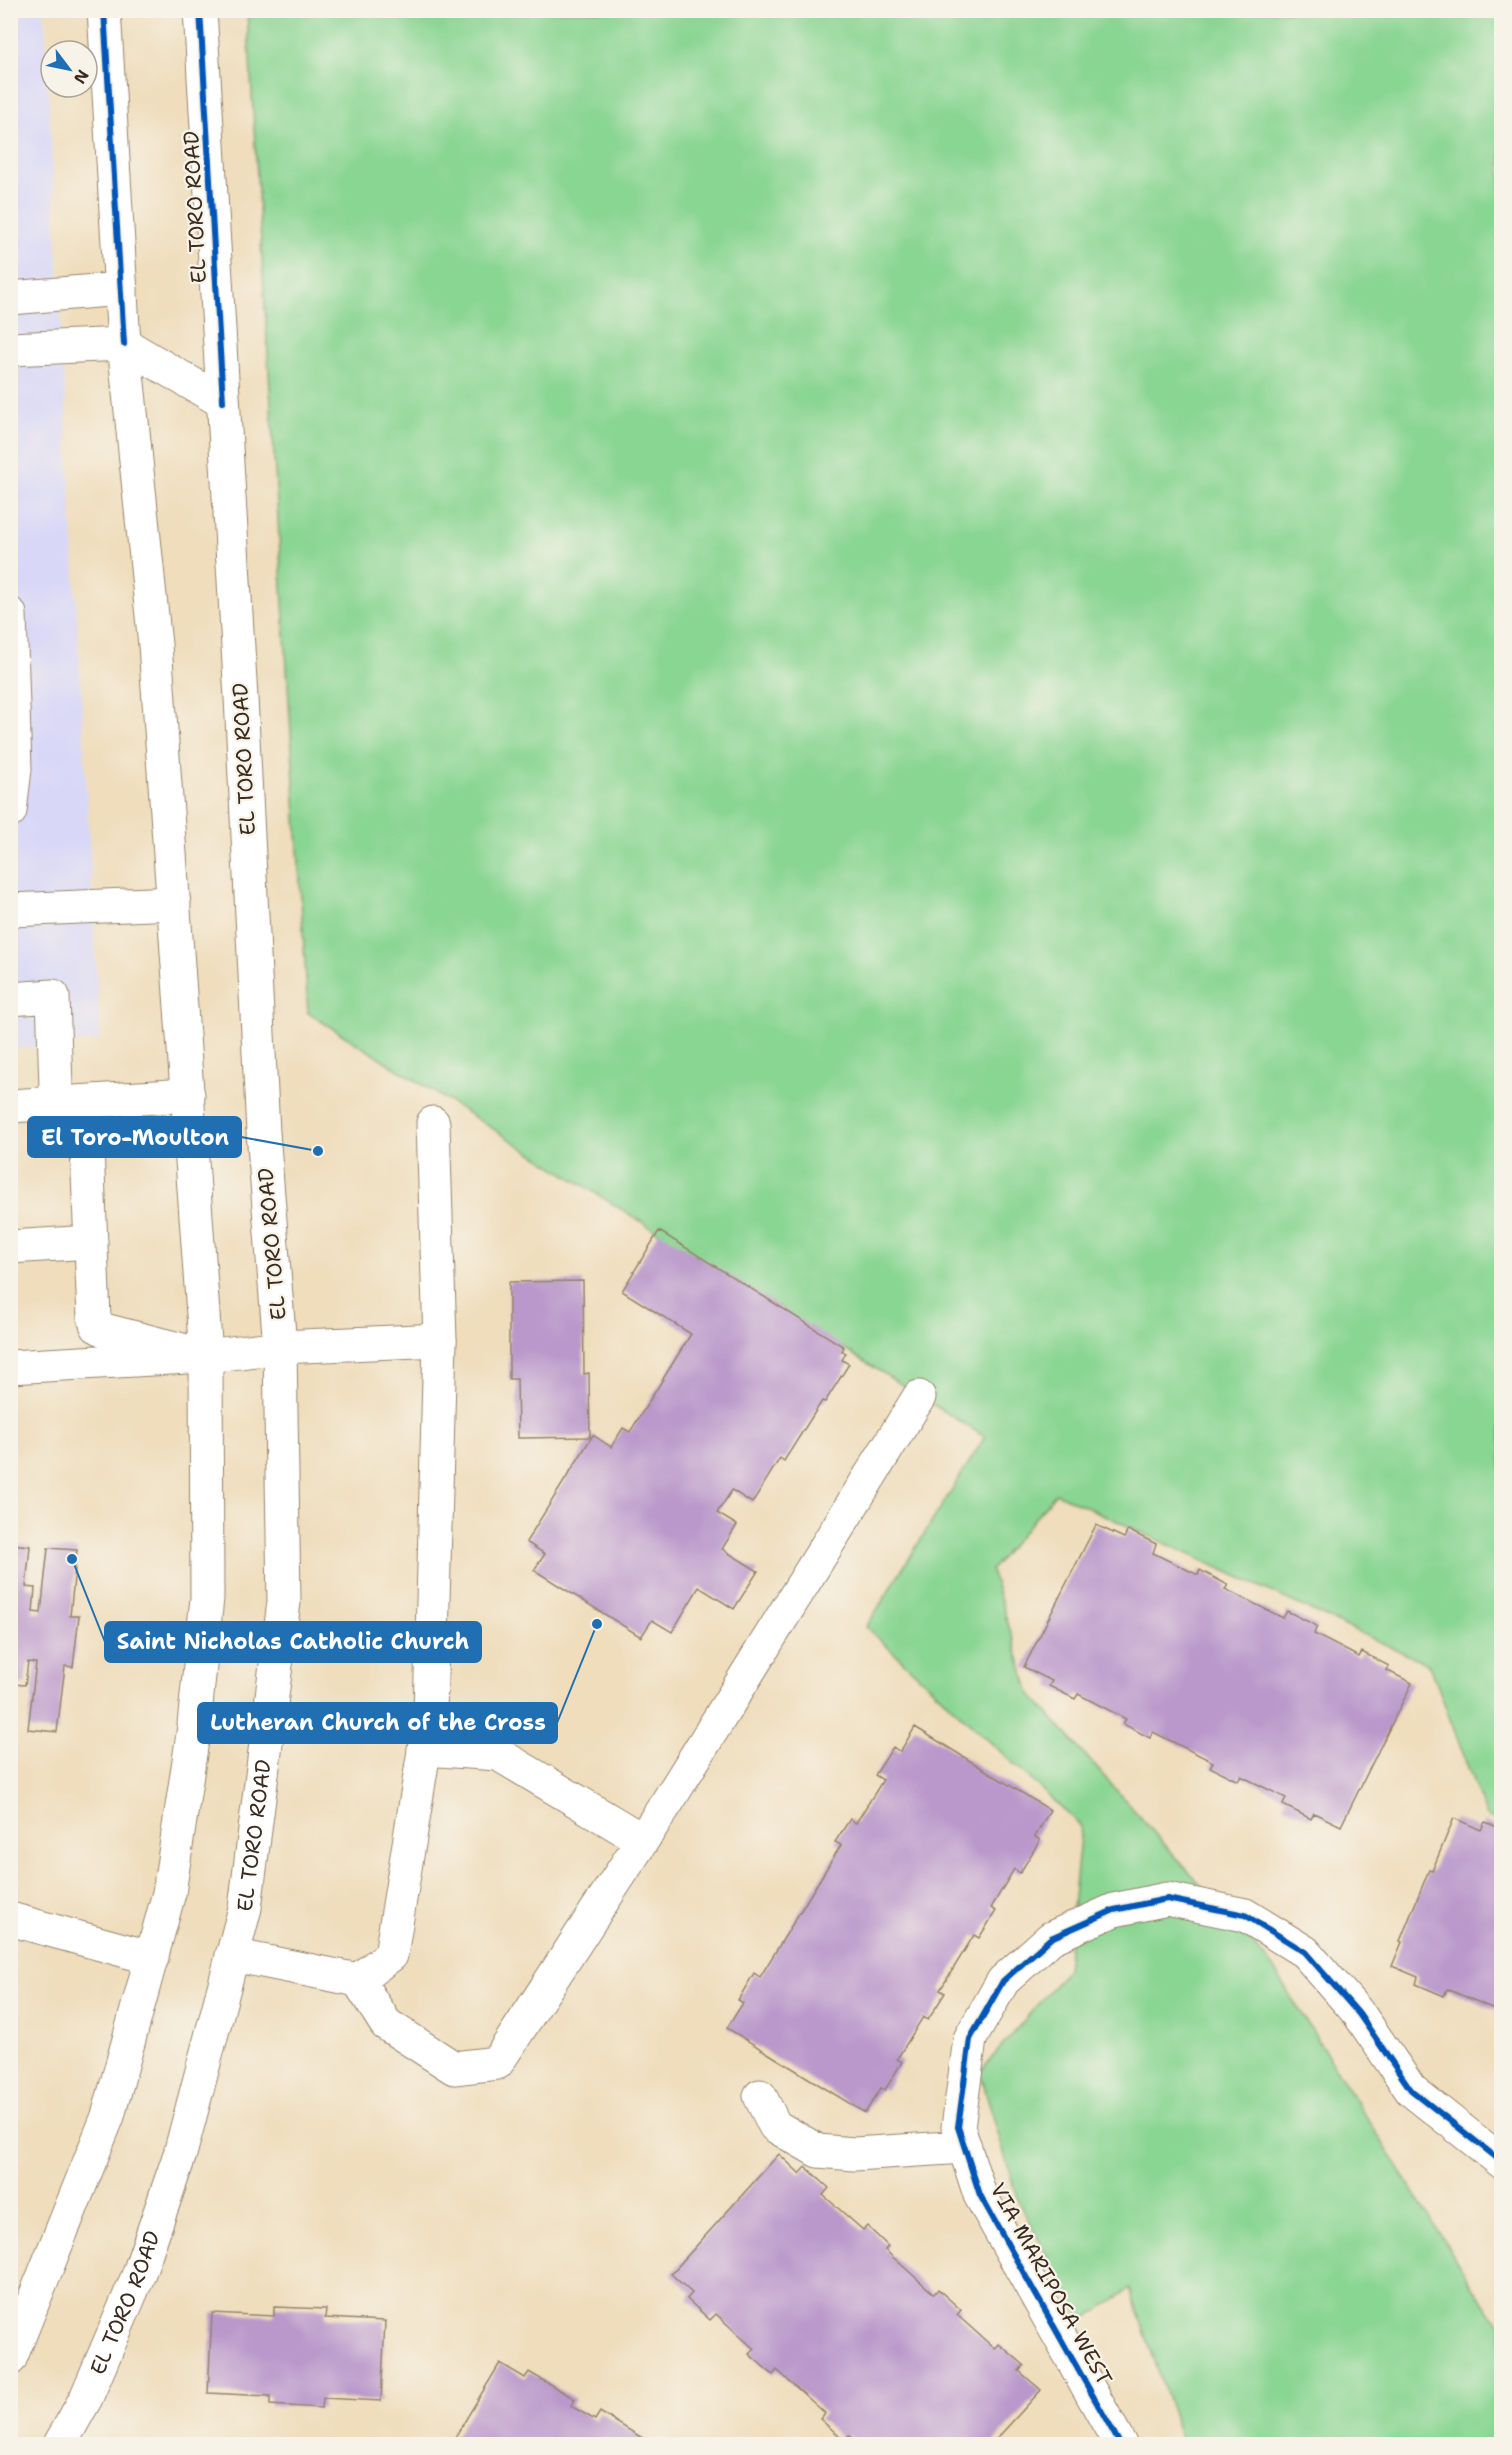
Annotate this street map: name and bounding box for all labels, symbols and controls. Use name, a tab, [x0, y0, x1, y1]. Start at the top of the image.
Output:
north arrow	[39, 39, 99, 99]
text: N	[69, 66, 94, 88]
street label: EL TORO ROAD	[177, 130, 213, 284]
street label: EL TORO ROAD	[226, 682, 262, 836]
callout: El Toro-Moulton	[28, 1117, 241, 1157]
text: El Toro-Moulton	[41, 1123, 229, 1152]
street label: EL TORO ROAD	[251, 1167, 293, 1321]
callout: Saint Nicholas Catholic Church	[105, 1622, 481, 1662]
text: Saint Nicholas Catholic Church	[117, 1627, 469, 1656]
callout: Lutheran Church of the Cross	[198, 1703, 557, 1743]
text: Lutheran Church of the Cross	[210, 1708, 546, 1737]
street label: EL TORO ROAD	[231, 1758, 278, 1913]
street label: VIA MARIPOSA WEST	[984, 2178, 1118, 2390]
street label: EL TORO ROAD	[84, 2227, 167, 2379]

